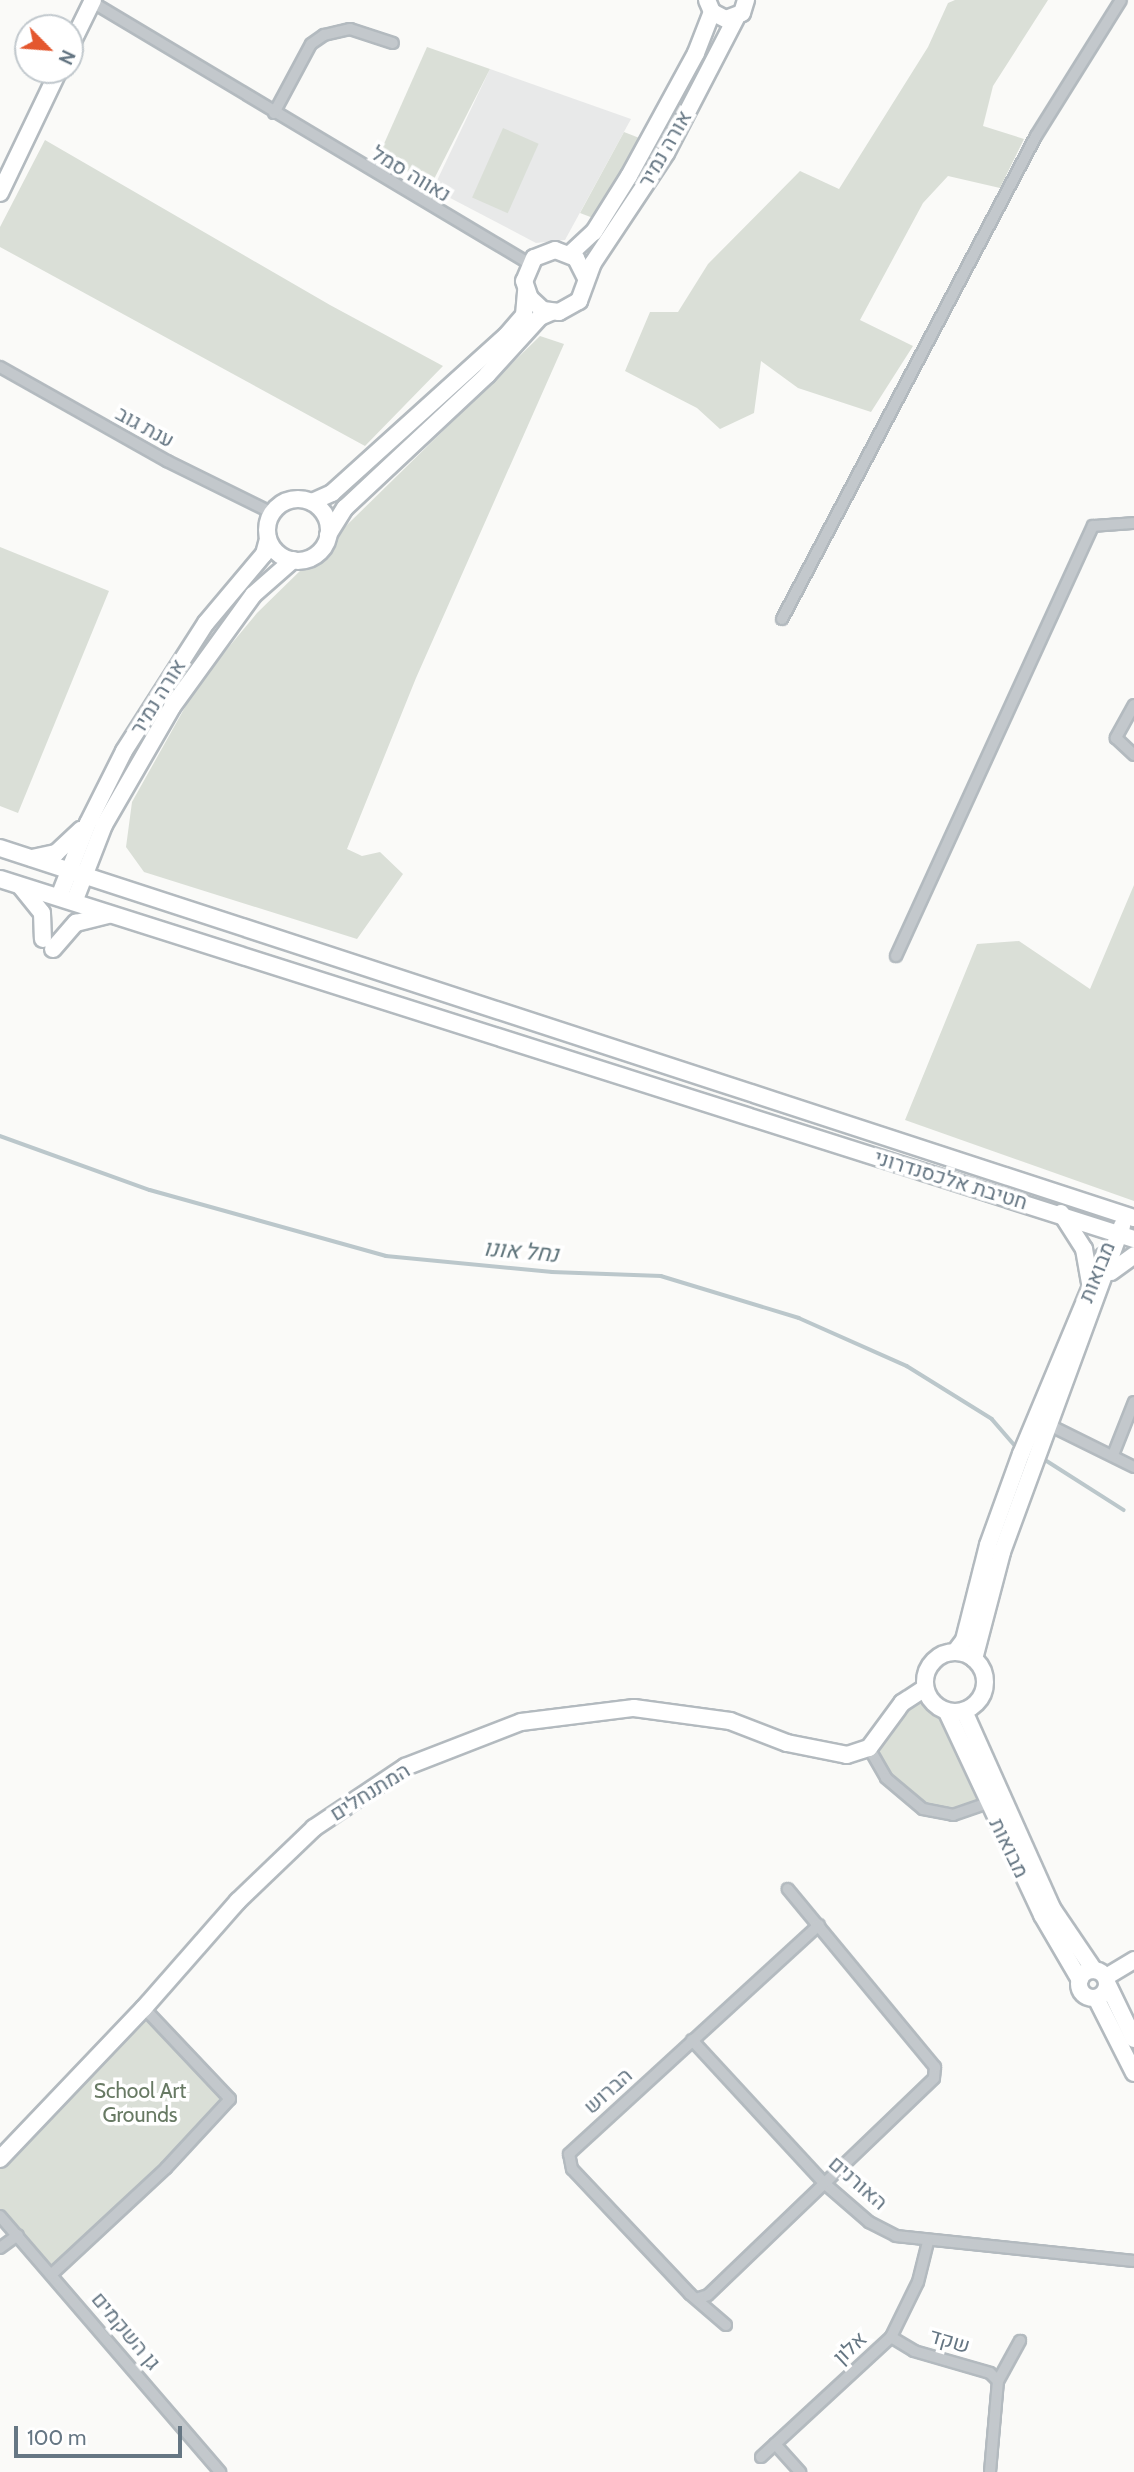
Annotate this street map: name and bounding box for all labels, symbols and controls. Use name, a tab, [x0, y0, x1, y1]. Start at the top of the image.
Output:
north arrow	[14, 14, 84, 84]
text: N	[53, 46, 80, 68]
street label: אורה נמיר	[633, 106, 697, 192]
street label: נאווה סמל	[367, 141, 455, 207]
street label: ענת גוב	[111, 401, 179, 453]
street label: אורה נמיר	[125, 654, 191, 740]
street label: חטיבת אלכסנדרוני	[871, 1145, 1031, 1215]
water label: נחל אונו	[482, 1234, 560, 1268]
street label: מבואות	[1073, 1238, 1121, 1306]
street label: המתנחלים	[325, 1758, 415, 1826]
street label: מבואות	[984, 1814, 1034, 1882]
street label: הברוש	[579, 2063, 637, 2119]
park label: School Art Grounds	[94, 2078, 186, 2128]
street label: האורנים	[823, 2151, 893, 2215]
street label: גן השקמים	[86, 2287, 166, 2375]
street label: שקד	[927, 2323, 973, 2359]
street label: אלון	[828, 2326, 872, 2370]
scale bar	[18, 2412, 186, 2456]
text: 100 m	[27, 2425, 86, 2450]

